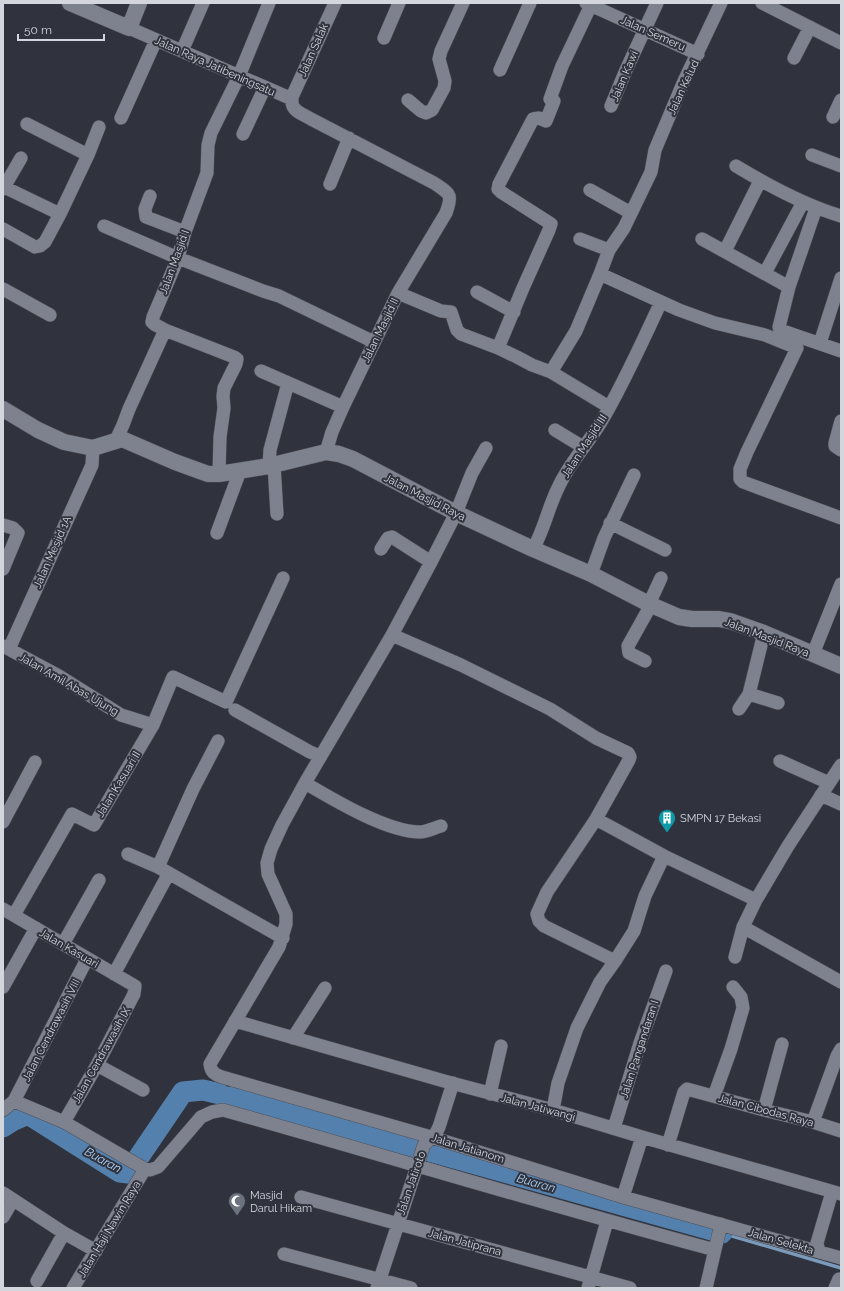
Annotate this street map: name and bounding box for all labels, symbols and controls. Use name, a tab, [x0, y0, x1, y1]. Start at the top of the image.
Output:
street label: Jalan Semeru	[618, 13, 687, 54]
scale bar	[18, 16, 104, 42]
street label: Jalan Salak	[296, 21, 331, 79]
text: 50 m	[24, 23, 52, 37]
street label: Jalan Raya Jatibeningsatu	[152, 34, 277, 99]
street label: Jalan Kawi	[608, 49, 641, 103]
street label: Jalan Kelud	[665, 58, 702, 117]
street label: Jalan Masjid I	[157, 228, 192, 296]
street label: Jalan Masjid II	[359, 296, 402, 365]
street label: Jalan Masjid III	[559, 412, 610, 480]
street label: Jalan Masjid Raya	[382, 471, 468, 524]
street label: Jalan Mesjid 1A	[31, 514, 74, 590]
street label: Jalan Masjid Raya	[723, 615, 811, 660]
street label: Jalan Amil Abas Ujung	[17, 651, 121, 718]
street label: Jalan Kasuari II	[94, 749, 143, 820]
building icon: SMPN 17 Bekasi	[657, 808, 677, 833]
place label: SMPN 17 Bekasi	[680, 812, 761, 825]
street label: Jalan Kasuari	[37, 926, 101, 971]
street label: Jalan Cendrawasih VIII	[20, 977, 83, 1084]
street label: Jalan Pangandaran I	[617, 998, 661, 1100]
street label: Jalan Cendrawasih IX	[70, 1005, 133, 1106]
street label: Jalan Jatiwangi	[499, 1091, 577, 1124]
street label: Jalan Cibodas Raya	[717, 1091, 815, 1129]
street label: Jalan Jatianom	[430, 1131, 506, 1166]
water label: Buaran	[82, 1144, 124, 1176]
street label: Jalan Jatiroto	[394, 1149, 429, 1217]
water label: Buaran	[515, 1171, 557, 1195]
street label: Jalan Haji Nawin Raya	[75, 1178, 144, 1280]
place label: Masjid Darul Hikam	[250, 1189, 312, 1215]
mosque icon: Masjid Darul Hikam	[227, 1191, 247, 1216]
street label: Jalan Jatiprana	[427, 1226, 503, 1259]
street label: Jalan Selekta	[747, 1226, 815, 1257]

